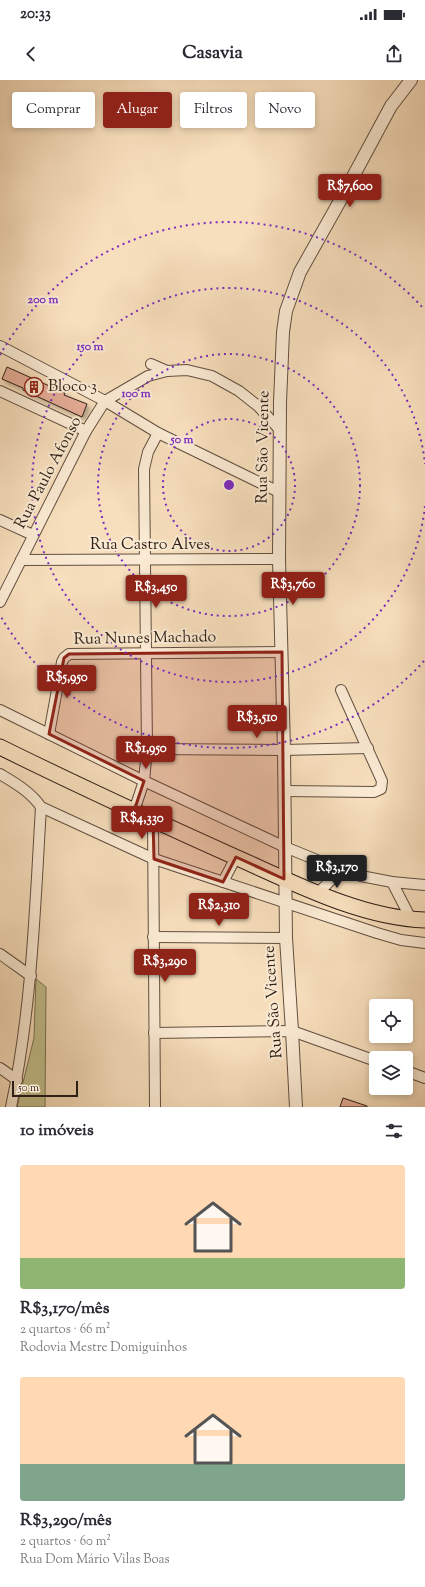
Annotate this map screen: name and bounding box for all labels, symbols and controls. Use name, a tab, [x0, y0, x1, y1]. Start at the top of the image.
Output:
text: 20:33	[20, 4, 51, 25]
text: Casavia	[182, 41, 243, 67]
icon: back	[20, 43, 42, 65]
icon: share	[383, 43, 405, 65]
chip: Comprar	[12, 92, 95, 128]
chip: Alugar	[103, 92, 172, 128]
chip: Filtros	[180, 92, 247, 128]
chip: Novo	[255, 92, 315, 128]
pin: R$7,600	[313, 174, 387, 208]
text: R$7,600	[327, 178, 373, 196]
text: 200 m	[28, 291, 58, 309]
text: 150 m	[75, 338, 104, 356]
building icon: Bloco 3	[23, 376, 45, 398]
place label: Bloco 3	[48, 376, 97, 399]
text: 100 m	[120, 385, 151, 403]
street label: Rua São Vicente	[252, 390, 276, 504]
street label: Rua Paulo Afonso	[10, 413, 88, 533]
text: 50 m	[170, 431, 194, 449]
centre of rings	[222, 478, 236, 492]
street label: Rua Castro Alves	[90, 534, 210, 557]
pin: R$3,760	[256, 572, 330, 606]
pin: R$3,450	[119, 575, 193, 609]
text: R$3,760	[271, 576, 315, 594]
text: R$3,450	[135, 579, 177, 597]
street label: Rua Nunes Machado	[74, 626, 217, 652]
pin: R$5,950	[30, 665, 104, 699]
text: R$5,950	[46, 669, 88, 687]
pin: R$3,510	[220, 705, 294, 739]
text: R$3,510	[237, 709, 277, 727]
pin: R$1,950	[109, 736, 183, 770]
text: R$1,950	[125, 740, 167, 758]
pin: R$4,330	[105, 806, 179, 840]
text: R$4,330	[120, 810, 164, 828]
pin: R$3,170	[300, 855, 374, 889]
text: R$3,170	[316, 859, 358, 877]
pin: R$2,310	[182, 893, 256, 927]
text: R$2,310	[198, 897, 240, 915]
street label: Rua São Vicente	[259, 945, 289, 1059]
pin: R$3,290	[128, 949, 202, 983]
text: R$3,290	[143, 953, 187, 971]
map controls	[369, 999, 413, 1095]
button: locate	[369, 999, 413, 1043]
button: layers	[369, 1051, 413, 1095]
scale bar	[12, 1079, 78, 1098]
text: 50 m	[18, 1080, 39, 1096]
text: 10 imóveis	[20, 1119, 94, 1143]
icon: filters	[383, 1120, 405, 1142]
icon: home	[177, 1191, 249, 1263]
text: R$3,170/mês	[20, 1297, 109, 1321]
text: 2 quartos · 66 m²	[20, 1321, 110, 1339]
text: Rodovia Mestre Domiguinhos	[20, 1339, 187, 1357]
icon: home	[177, 1403, 249, 1475]
text: R$3,290/mês	[20, 1509, 112, 1533]
text: 2 quartos · 60 m²	[20, 1533, 111, 1551]
text: Rua Dom Mário Vilas Boas	[20, 1551, 170, 1569]

